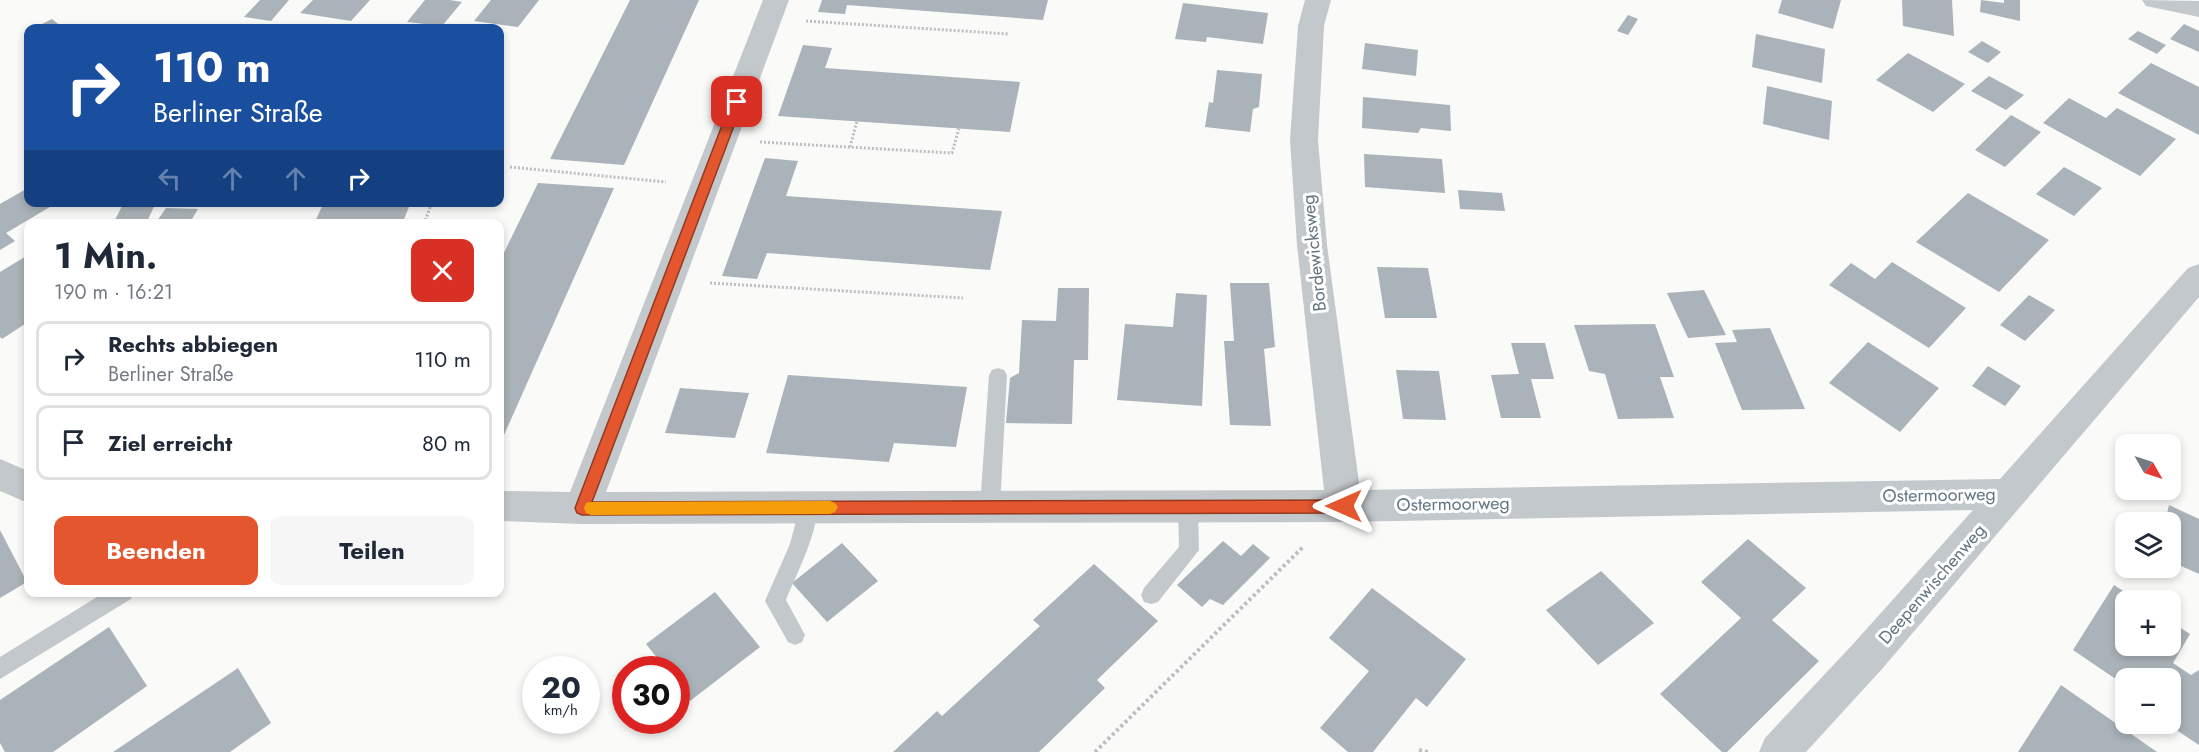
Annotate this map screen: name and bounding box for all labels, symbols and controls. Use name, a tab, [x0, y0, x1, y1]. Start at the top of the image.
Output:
text: 110 m	[153, 37, 271, 98]
icon: right	[54, 48, 132, 126]
pin	[711, 76, 762, 127]
icon: arrive	[720, 85, 753, 118]
text: Berliner Straße	[153, 93, 323, 132]
icon: left	[153, 162, 186, 195]
icon: ahead	[216, 162, 249, 195]
icon: ahead	[279, 162, 312, 195]
icon: right	[342, 162, 375, 195]
street label: Bordewicksweg	[1295, 193, 1333, 313]
text: 1 Min.	[54, 229, 157, 281]
button: close	[411, 239, 474, 302]
text: 190 m · 16:21	[54, 278, 173, 307]
text: Rechts abbiegen	[108, 328, 278, 360]
icon: right	[57, 342, 90, 375]
text: 110 m	[414, 343, 471, 375]
text: Berliner Straße	[108, 360, 234, 389]
icon: arrive	[57, 426, 90, 459]
text: Ziel erreicht	[108, 427, 232, 459]
text: 80 m	[422, 427, 471, 459]
north arrow	[2115, 434, 2181, 500]
map controls	[2115, 434, 2181, 734]
position arrow	[1312, 474, 1376, 538]
street label: Ostermoorweg	[1882, 481, 1996, 509]
street label: Ostermoorweg	[1396, 490, 1510, 518]
button: layers	[2115, 512, 2181, 578]
button: Beenden	[54, 516, 258, 585]
button: Teilen	[270, 516, 474, 585]
street label: Deepenwischenweg	[1872, 518, 1992, 650]
button: +	[2115, 590, 2181, 656]
speed limit sign: 30	[612, 656, 690, 734]
text: 20	[541, 666, 581, 709]
button: −	[2115, 668, 2181, 734]
text: km/h	[544, 699, 578, 721]

